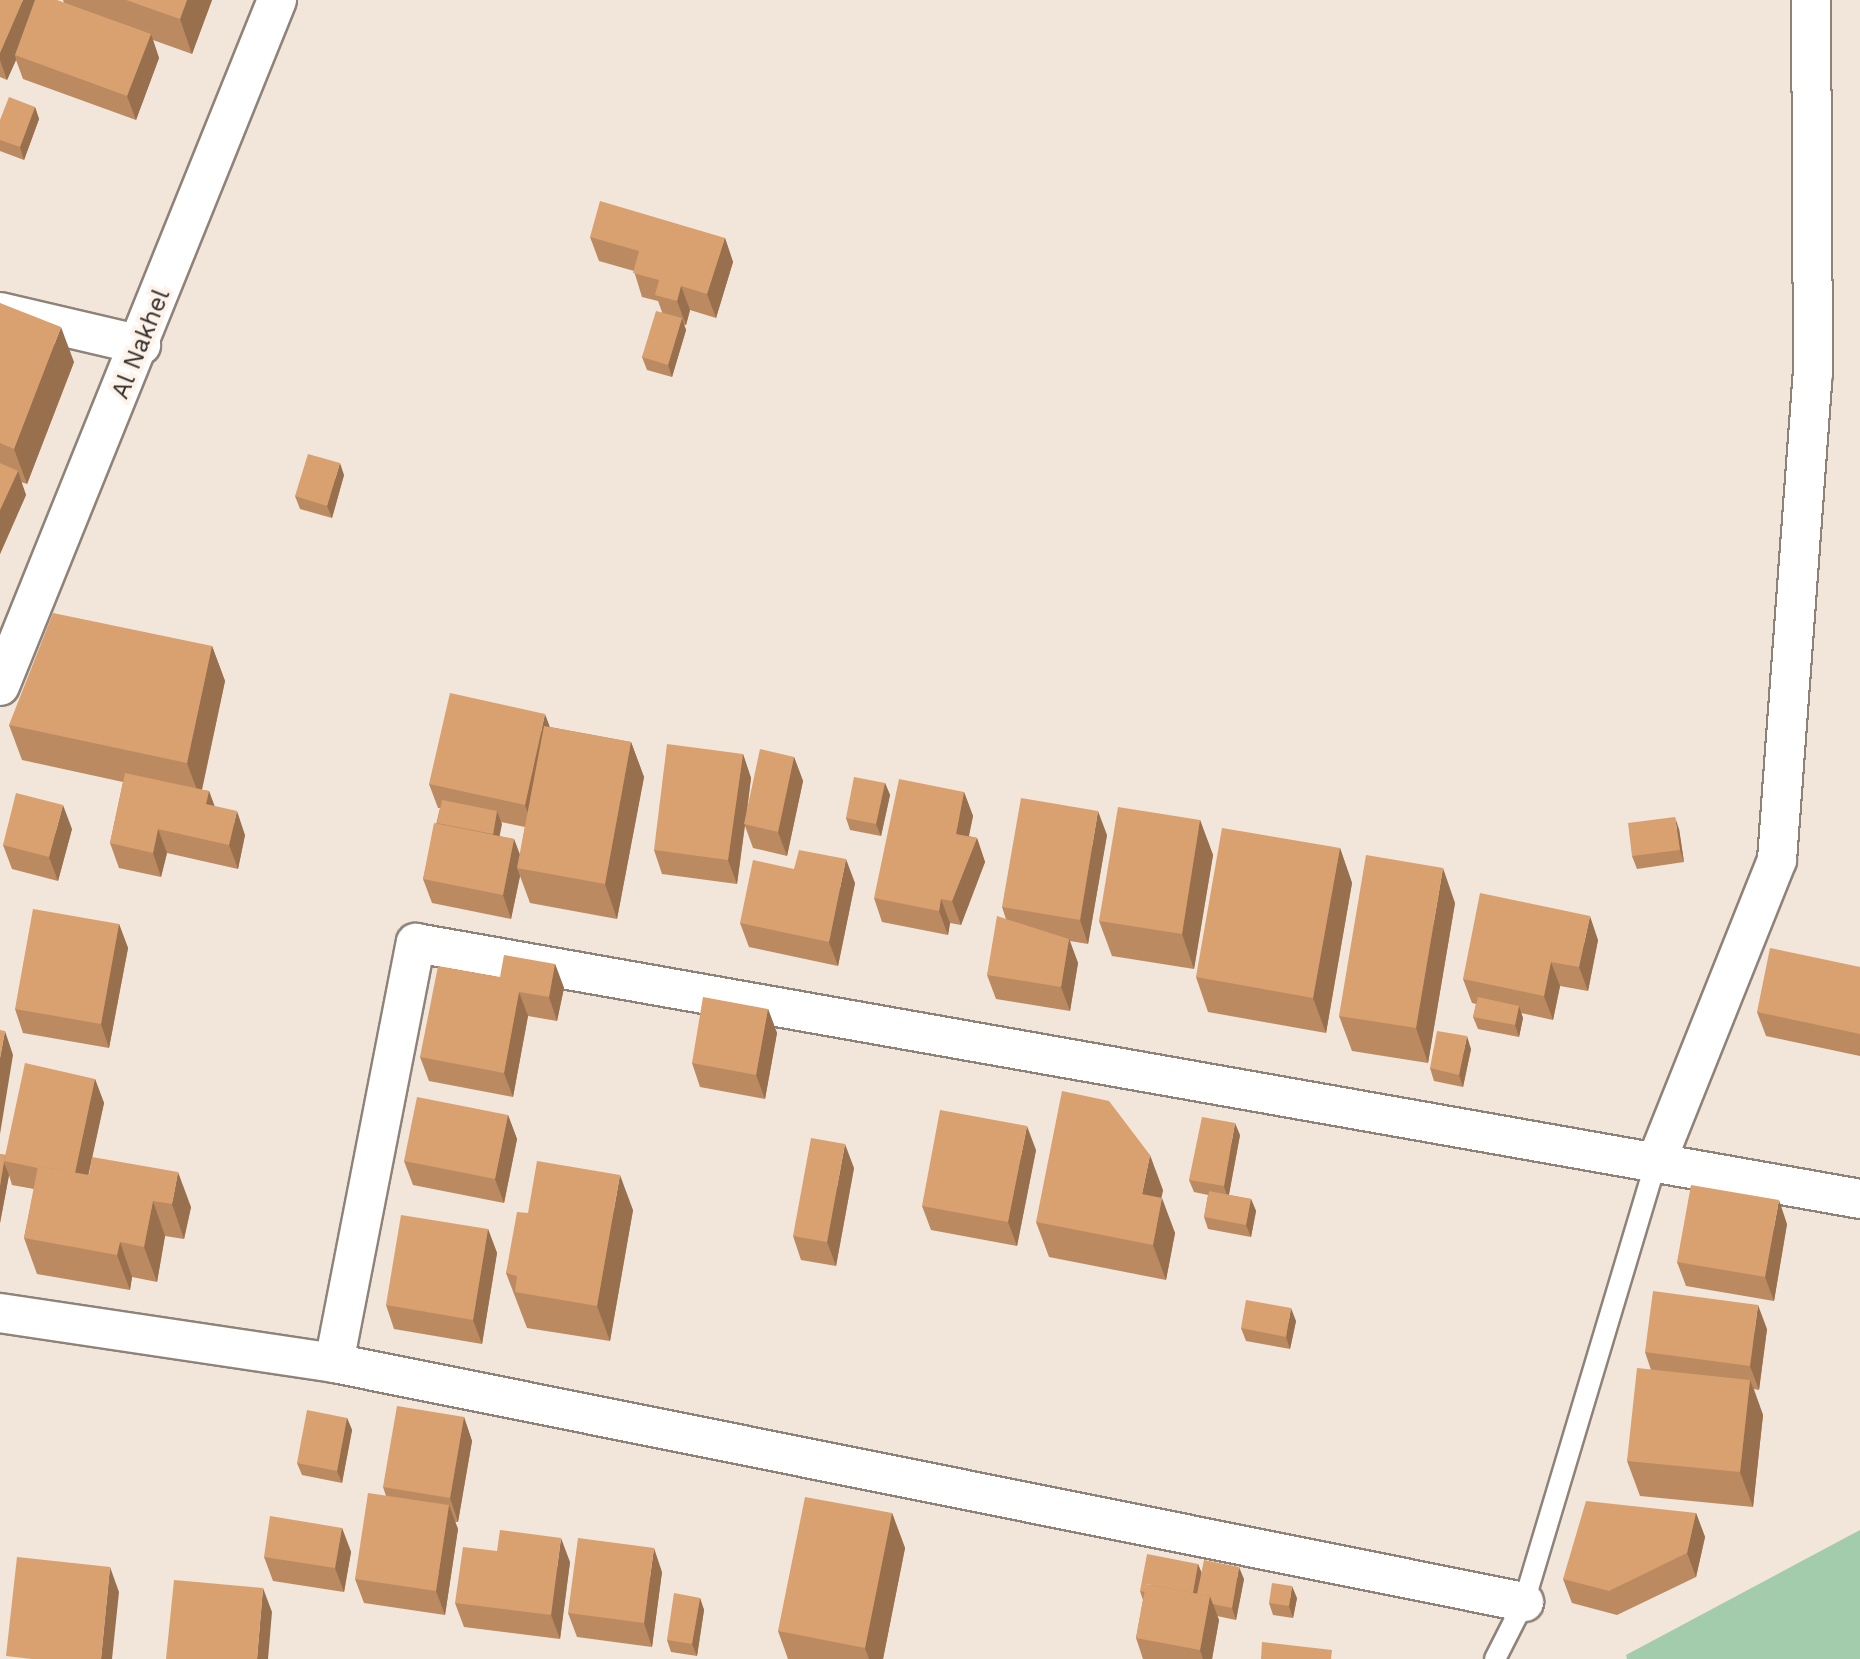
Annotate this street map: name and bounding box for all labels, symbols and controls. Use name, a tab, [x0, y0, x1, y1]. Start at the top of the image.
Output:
street label: Al Nakhel	[105, 284, 177, 404]

